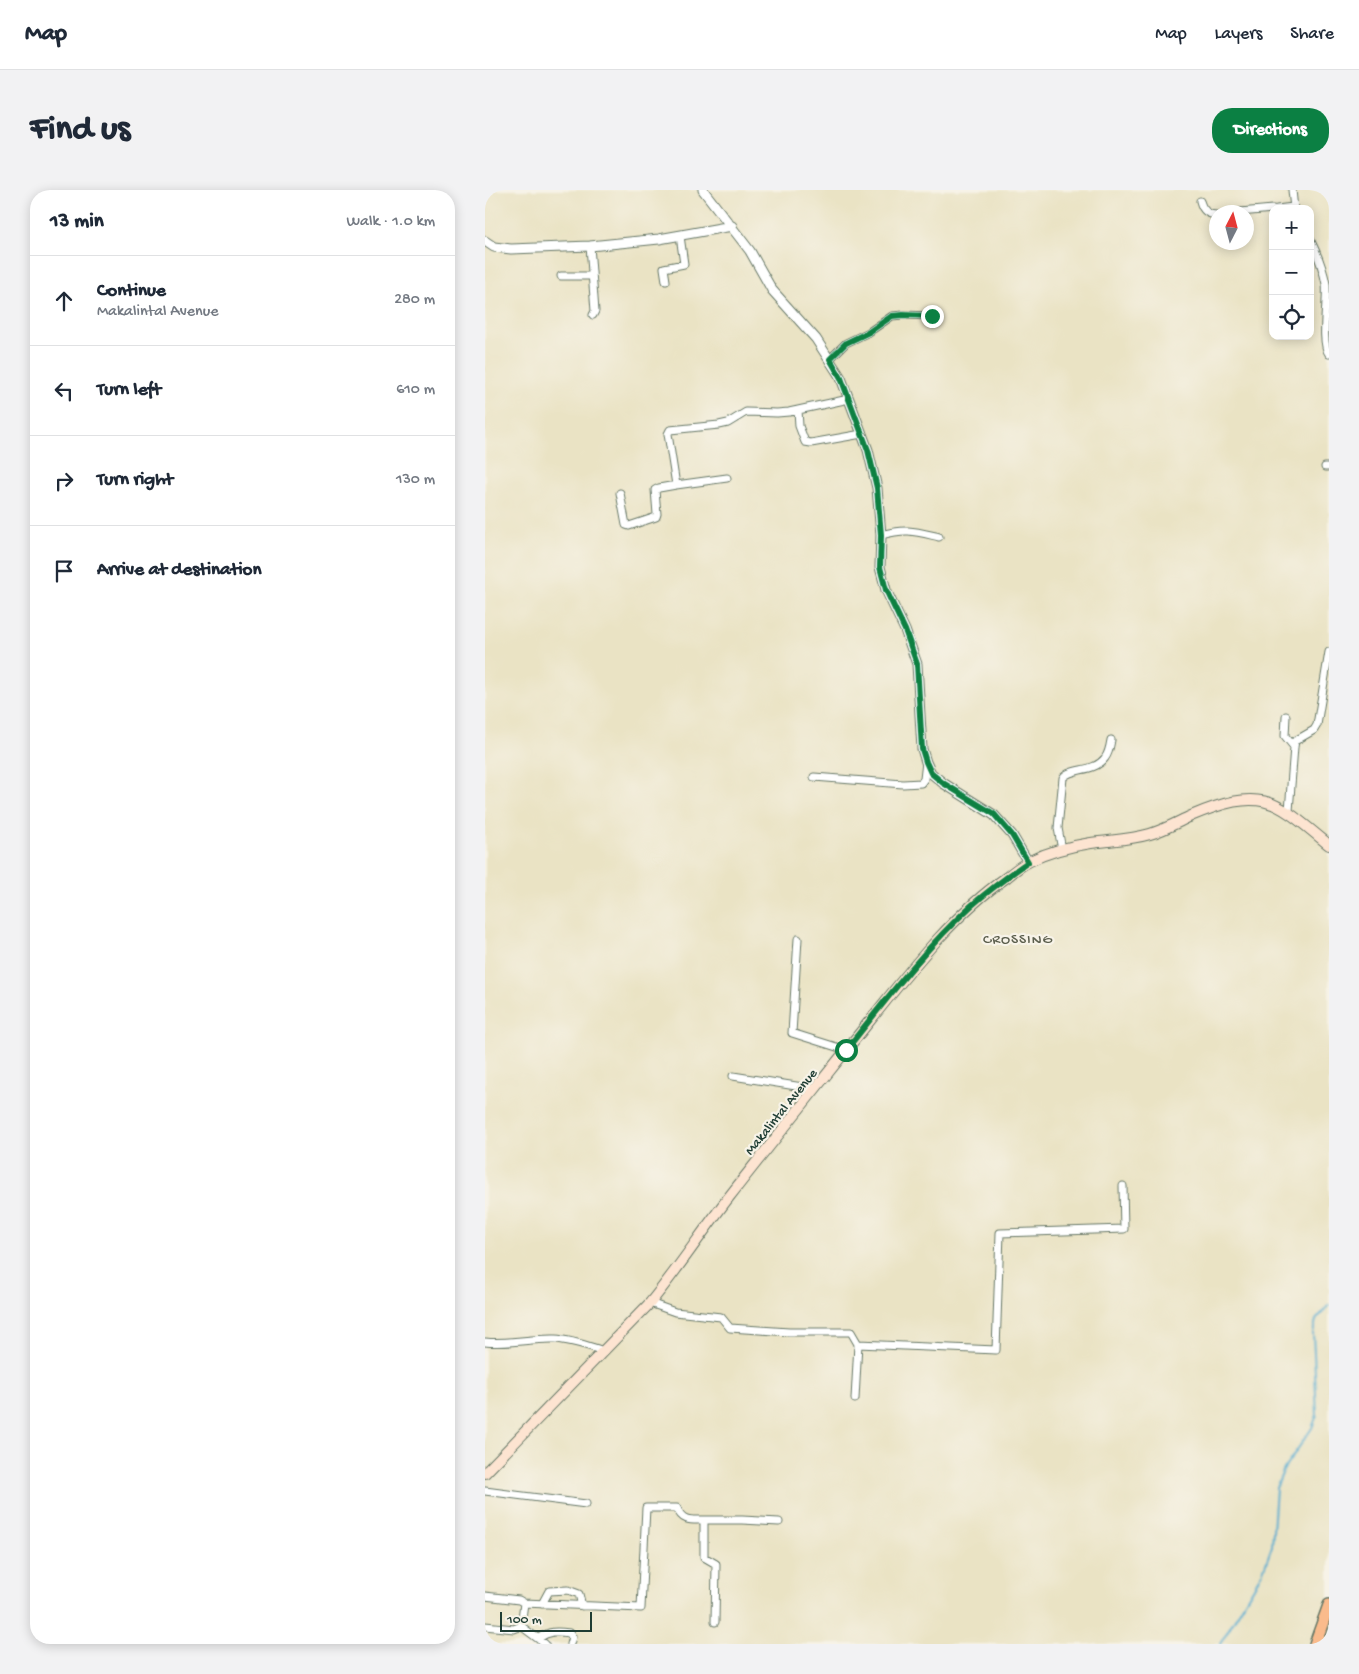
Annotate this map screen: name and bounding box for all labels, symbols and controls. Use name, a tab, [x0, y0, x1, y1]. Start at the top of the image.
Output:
text: Map	[25, 20, 67, 49]
text: Map	[1155, 24, 1187, 45]
text: Layers	[1215, 24, 1262, 45]
text: Share	[1290, 24, 1334, 45]
button: Directions	[1212, 108, 1329, 153]
text: Find us	[30, 110, 130, 151]
north arrow	[1209, 205, 1254, 250]
map controls	[1269, 205, 1314, 340]
button: +	[1269, 205, 1314, 250]
text: 13 min	[50, 210, 104, 235]
text: Walk · 1.0 km	[346, 213, 435, 232]
button: −	[1269, 250, 1314, 295]
text: Continue	[97, 280, 166, 303]
icon: ahead	[50, 287, 78, 315]
text: 280 m	[394, 291, 435, 310]
button: locate	[1269, 295, 1314, 340]
text: Makalintal Avenue	[97, 303, 218, 322]
route end	[921, 305, 944, 328]
icon: left	[50, 377, 78, 405]
text: Turn left	[97, 379, 161, 402]
text: 610 m	[396, 381, 435, 400]
icon: right	[50, 467, 78, 495]
text: Turn right	[97, 469, 173, 492]
text: 130 m	[396, 471, 435, 490]
icon: arrive	[50, 557, 78, 585]
text: Arrive at destination	[97, 559, 261, 582]
district label: CROSSING	[983, 931, 1053, 949]
route start	[835, 1039, 858, 1062]
street label: Makalintal Avenue	[742, 1065, 822, 1159]
scale bar	[500, 1609, 593, 1632]
text: 100 m	[507, 1612, 542, 1629]

